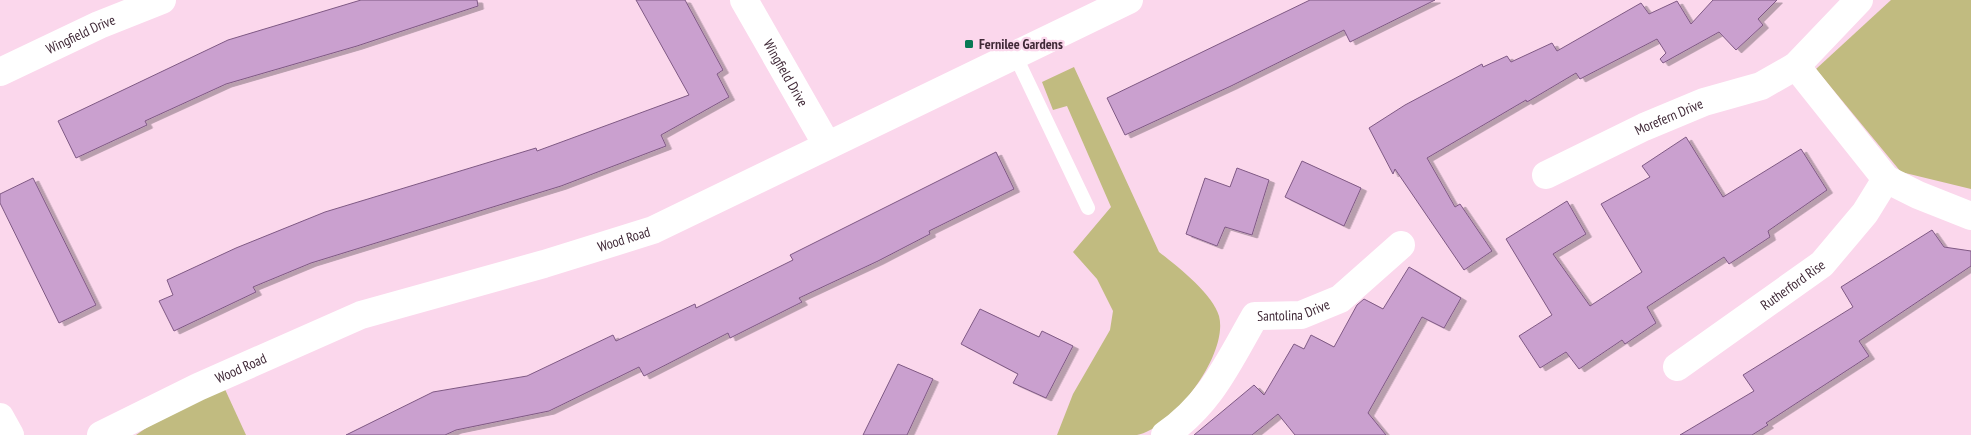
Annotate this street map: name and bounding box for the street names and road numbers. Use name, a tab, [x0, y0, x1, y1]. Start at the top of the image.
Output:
street label: Wingfield Drive	[43, 10, 118, 58]
street label: Wingfield Drive	[759, 36, 812, 110]
street label: Morefern Drive	[1632, 94, 1706, 139]
street label: Wood Road	[595, 222, 652, 256]
street label: Rutherford Rise	[1757, 256, 1829, 314]
street label: Santolina Drive	[1257, 295, 1333, 325]
street label: Wood Road	[212, 349, 269, 387]

